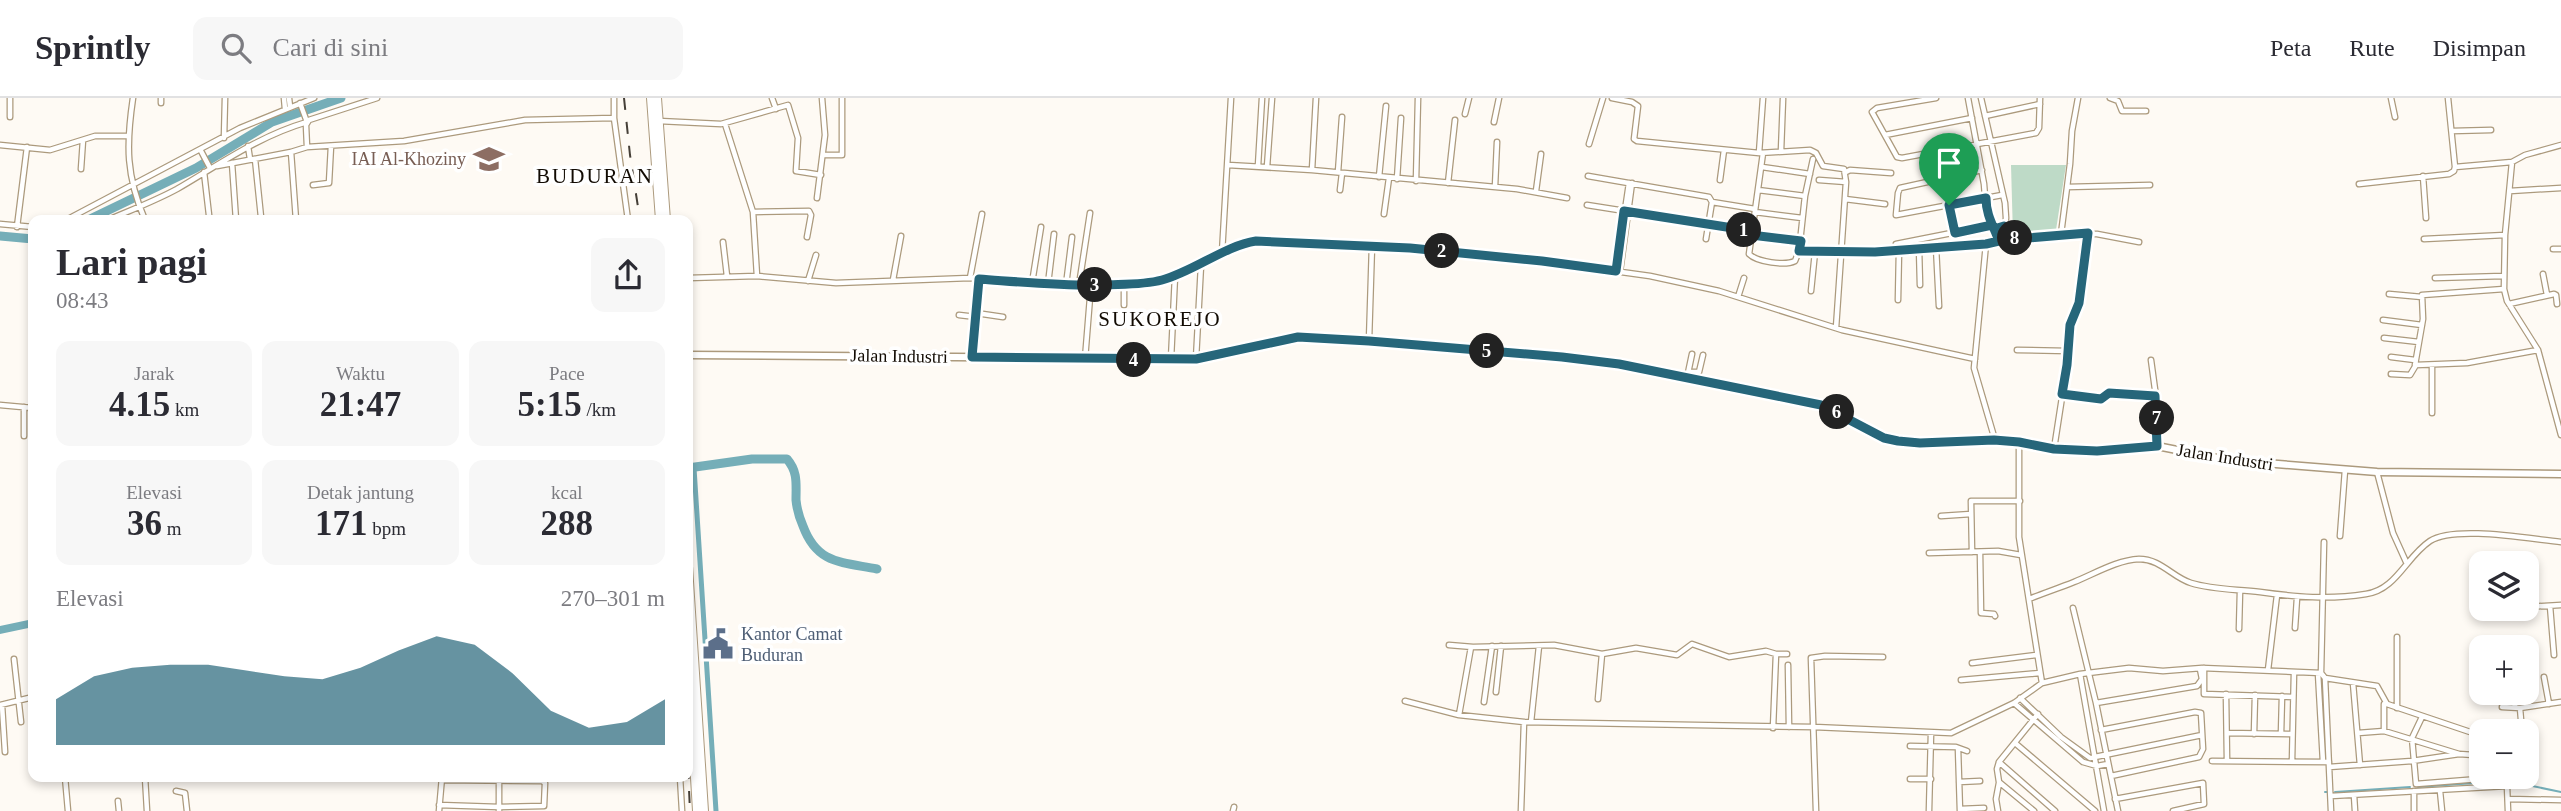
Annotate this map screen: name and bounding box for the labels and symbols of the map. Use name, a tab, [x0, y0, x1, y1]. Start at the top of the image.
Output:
pin	[1919, 133, 1979, 205]
school or university icon: IAI Al-Khoziny	[472, 142, 506, 176]
place label: IAI Al-Khoziny	[352, 149, 466, 169]
district label: BUDURAN	[536, 164, 654, 188]
pin: 1	[1726, 212, 1762, 248]
pin: 8	[1997, 220, 2032, 256]
pin: 2	[1424, 234, 1460, 268]
pin: 3	[1078, 268, 1112, 302]
district label: SUKOREJO	[1098, 307, 1222, 331]
pin: 5	[1470, 334, 1504, 368]
pin: 4	[1116, 342, 1152, 378]
street label: Jalan Industri	[850, 345, 948, 367]
pin: 6	[1820, 394, 1854, 430]
pin: 7	[2140, 400, 2174, 436]
street label: Jalan Industri	[2175, 439, 2275, 475]
place label: Kantor Camat Buduran	[741, 624, 842, 665]
public building icon: Kantor Camat Buduran	[701, 627, 735, 661]

